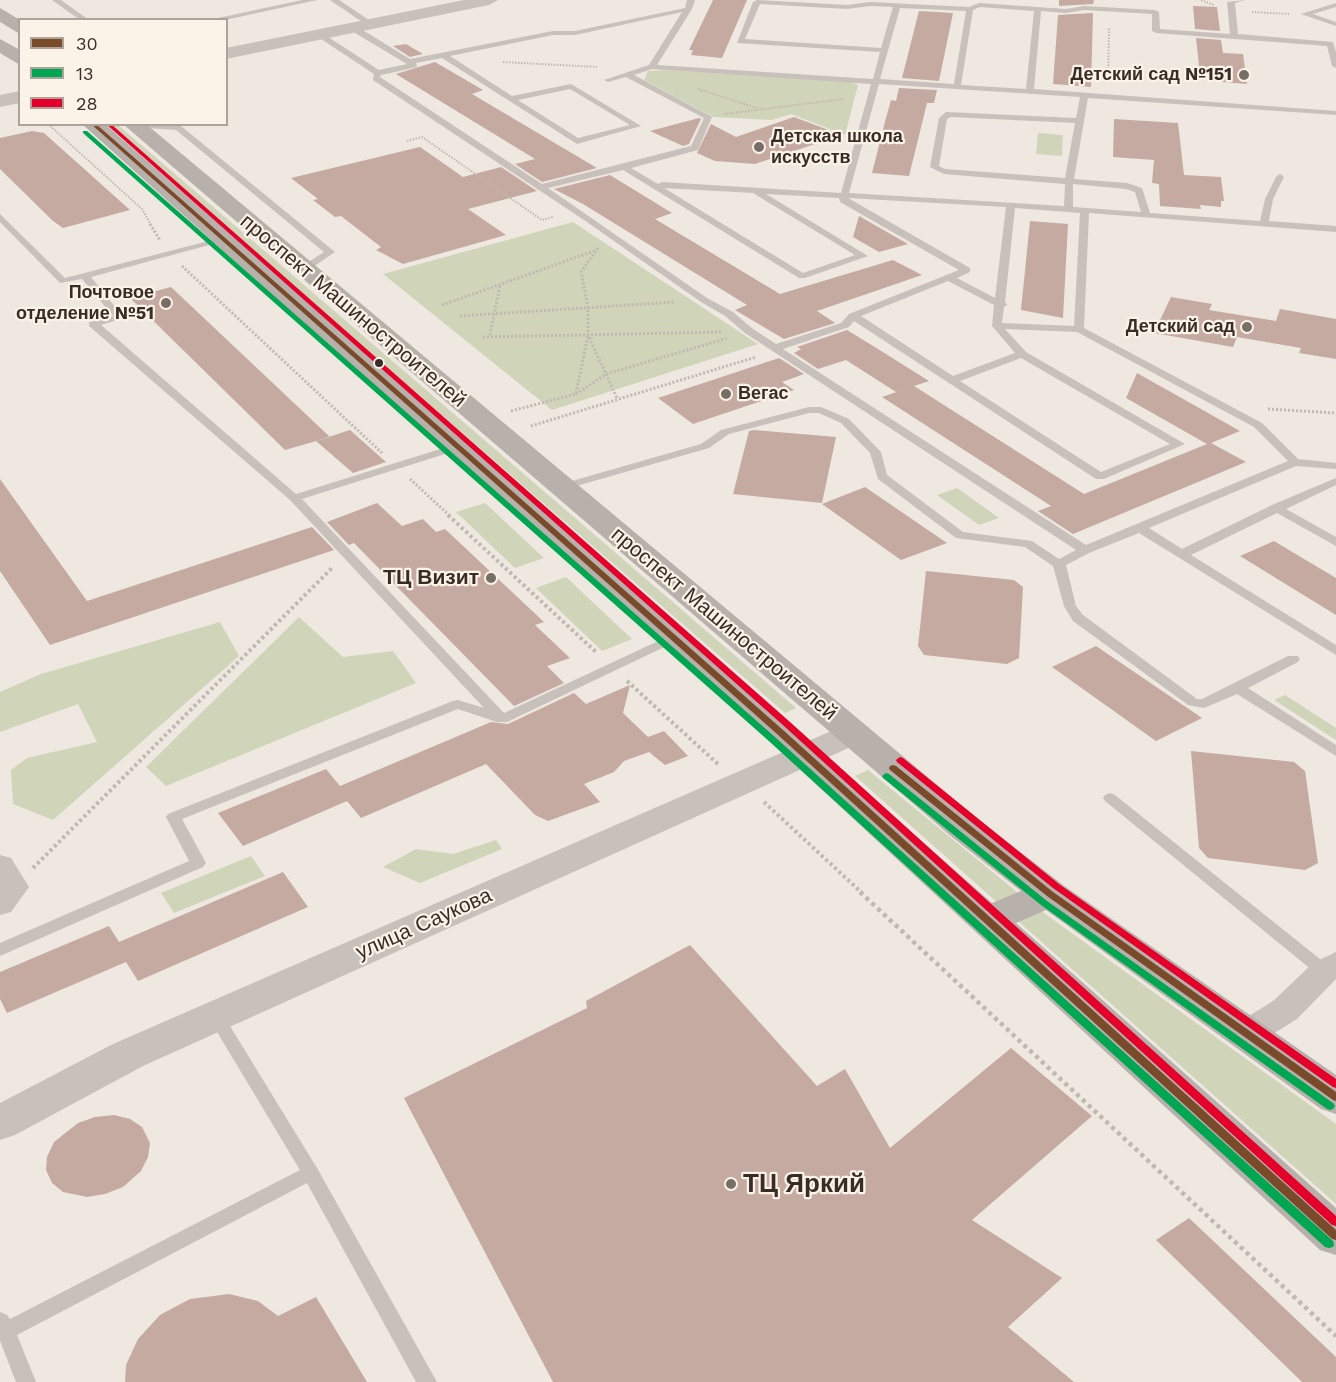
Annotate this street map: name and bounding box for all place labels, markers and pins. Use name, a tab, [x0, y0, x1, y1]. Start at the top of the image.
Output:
place label: Детский сад №151	[1071, 64, 1232, 86]
marker: Детский сад №151	[1237, 68, 1251, 82]
place label: Детская школа искусств	[771, 126, 903, 168]
marker: Детская школа искусств	[752, 140, 766, 154]
place label: Почтовое отделение №51	[16, 282, 154, 324]
marker: Почтовое отделение №51	[159, 296, 173, 310]
place label: Детский сад	[1126, 316, 1235, 338]
marker: Детский сад	[1240, 320, 1254, 334]
unlabelled marker	[373, 357, 385, 369]
place label: Вегас	[738, 383, 789, 405]
marker: Вегас	[719, 387, 733, 401]
place label: ТЦ Визит	[383, 565, 479, 591]
marker: ТЦ Визит	[484, 571, 498, 585]
place label: ТЦ Яркий	[743, 1168, 865, 1200]
marker: ТЦ Яркий	[724, 1177, 738, 1191]

